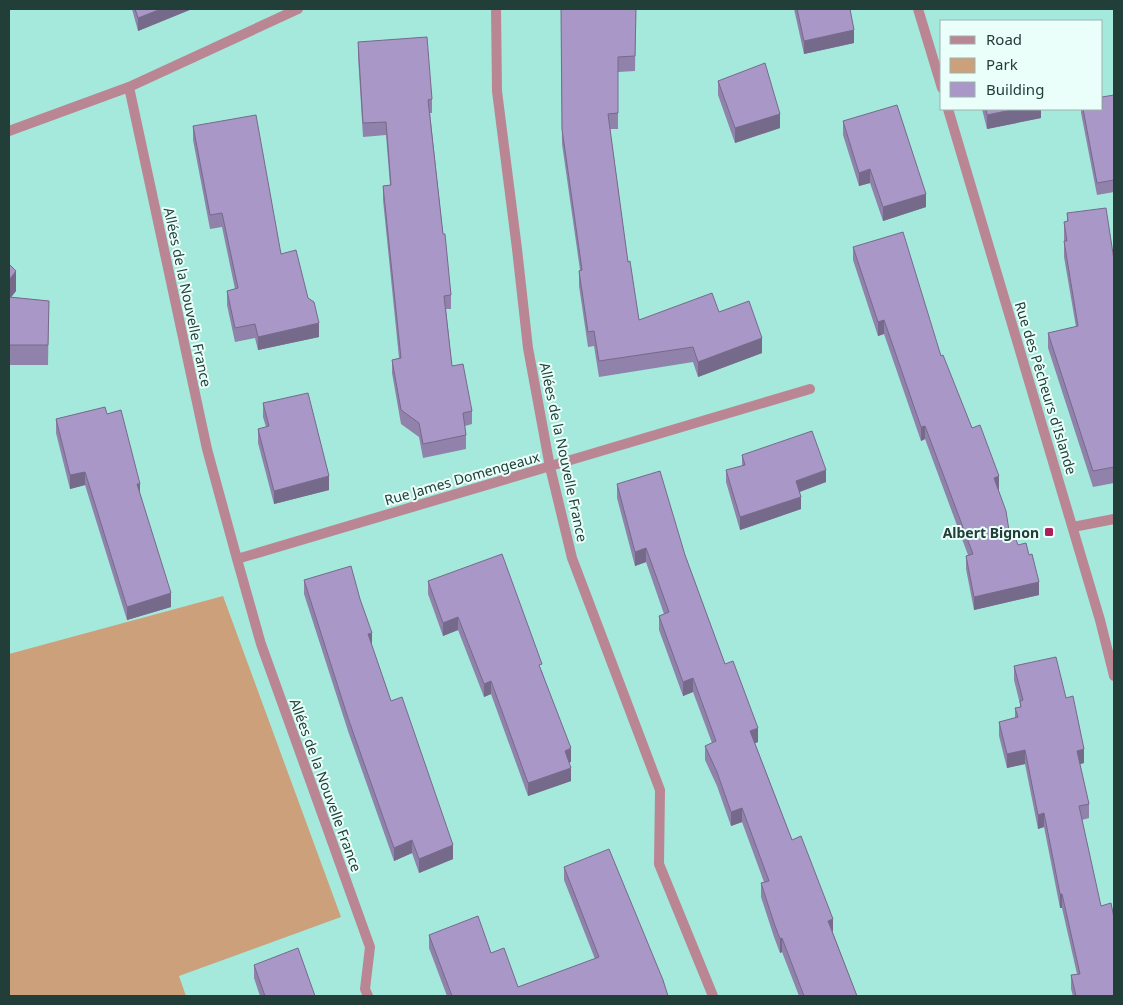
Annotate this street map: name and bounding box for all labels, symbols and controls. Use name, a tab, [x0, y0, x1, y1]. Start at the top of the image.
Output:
legend	[940, 20, 1103, 110]
text: Road	[986, 29, 1022, 49]
text: Park	[986, 54, 1018, 74]
text: Building	[986, 79, 1044, 99]
street label: Allées de la Nouvelle France	[160, 206, 216, 389]
street label: Rue des Pêcheurs d'Islande	[1011, 299, 1081, 477]
street label: Allées de la Nouvelle France	[536, 361, 592, 544]
street label: Rue James Domengeaux	[382, 447, 542, 509]
place label: Albert Bignon	[943, 523, 1039, 542]
marker: Albert Bignon	[1043, 526, 1055, 538]
street label: Allées de la Nouvelle France	[286, 696, 366, 874]

